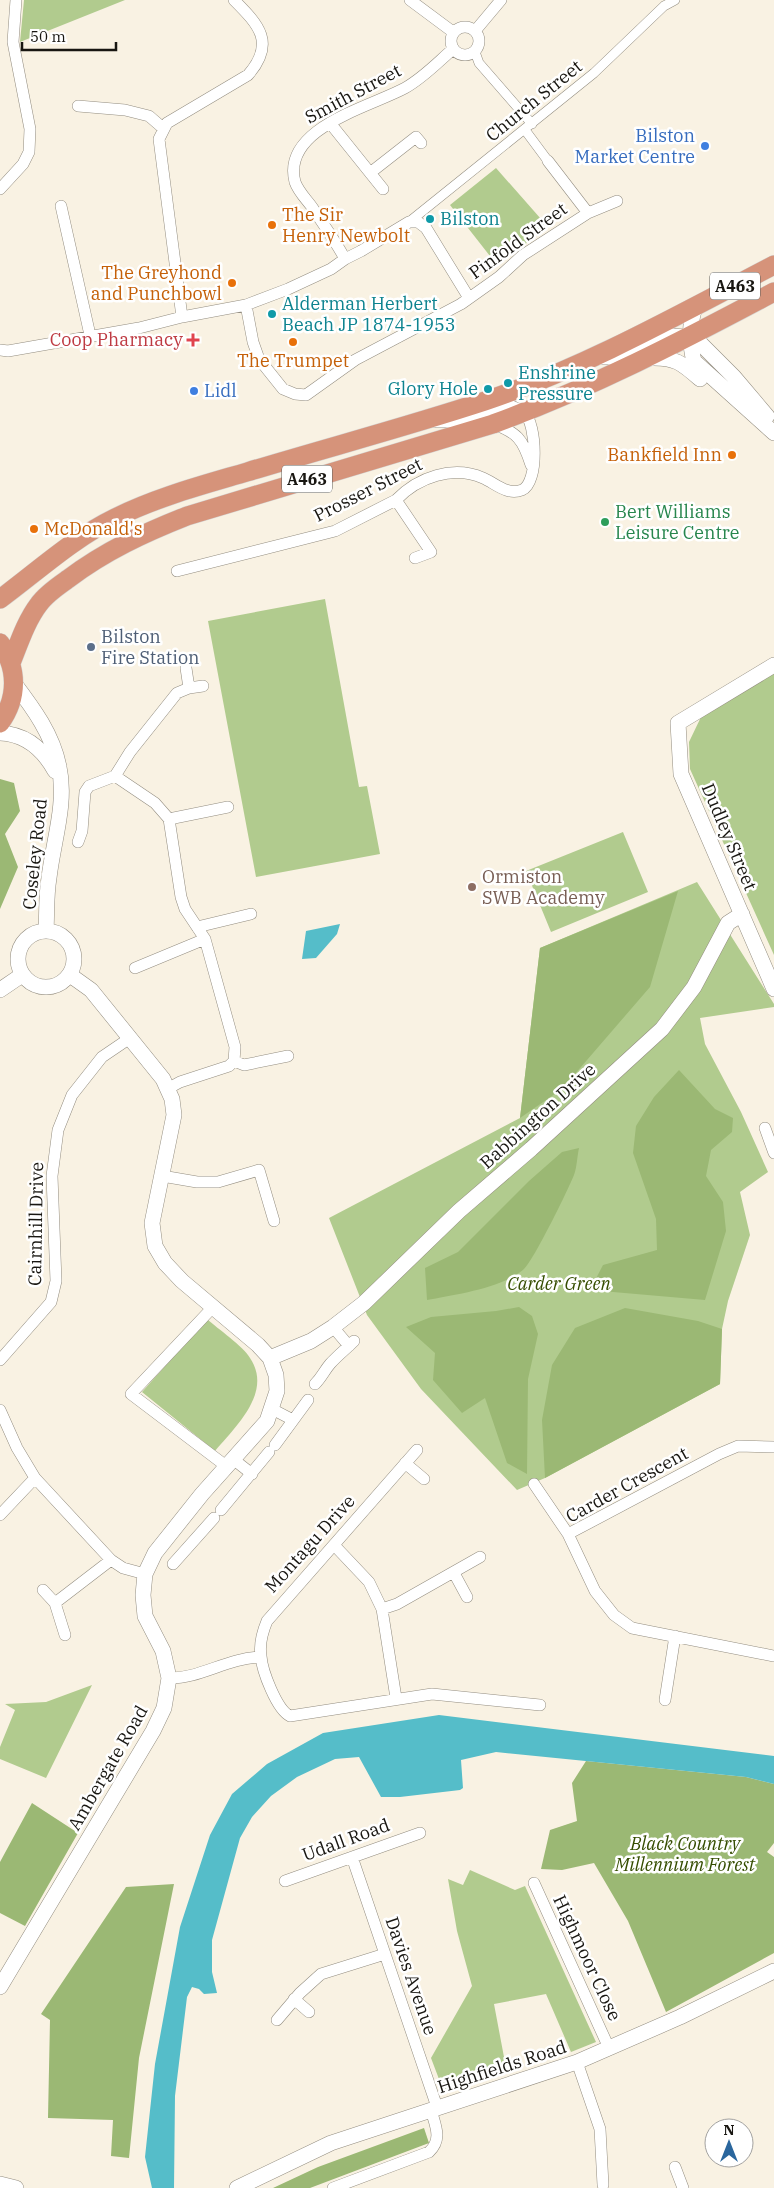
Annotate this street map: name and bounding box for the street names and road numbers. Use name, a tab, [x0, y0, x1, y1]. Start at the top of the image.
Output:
street label: Church Street	[481, 55, 587, 146]
street label: Smith Street	[301, 59, 405, 129]
street label: Pinfold Street	[464, 197, 571, 284]
road number: A463	[710, 272, 760, 300]
street label: Prosser Street	[310, 452, 426, 527]
road number: A463	[282, 466, 332, 492]
street label: Dudley Street	[697, 780, 762, 894]
street label: Coseley Road	[17, 797, 52, 911]
street label: Babbington Drive	[475, 1058, 600, 1174]
street label: Cairnhill Drive	[23, 1162, 48, 1286]
street label: Carder Crescent	[561, 1441, 692, 1528]
street label: Montagu Drive	[260, 1490, 360, 1597]
street label: Ambergate Road	[62, 1701, 153, 1834]
street label: Udall Road	[299, 1813, 393, 1866]
street label: Highmoor Close	[548, 1891, 627, 2024]
street label: Davies Avenue	[381, 1914, 442, 2038]
street label: Highfields Road	[435, 2035, 569, 2098]

